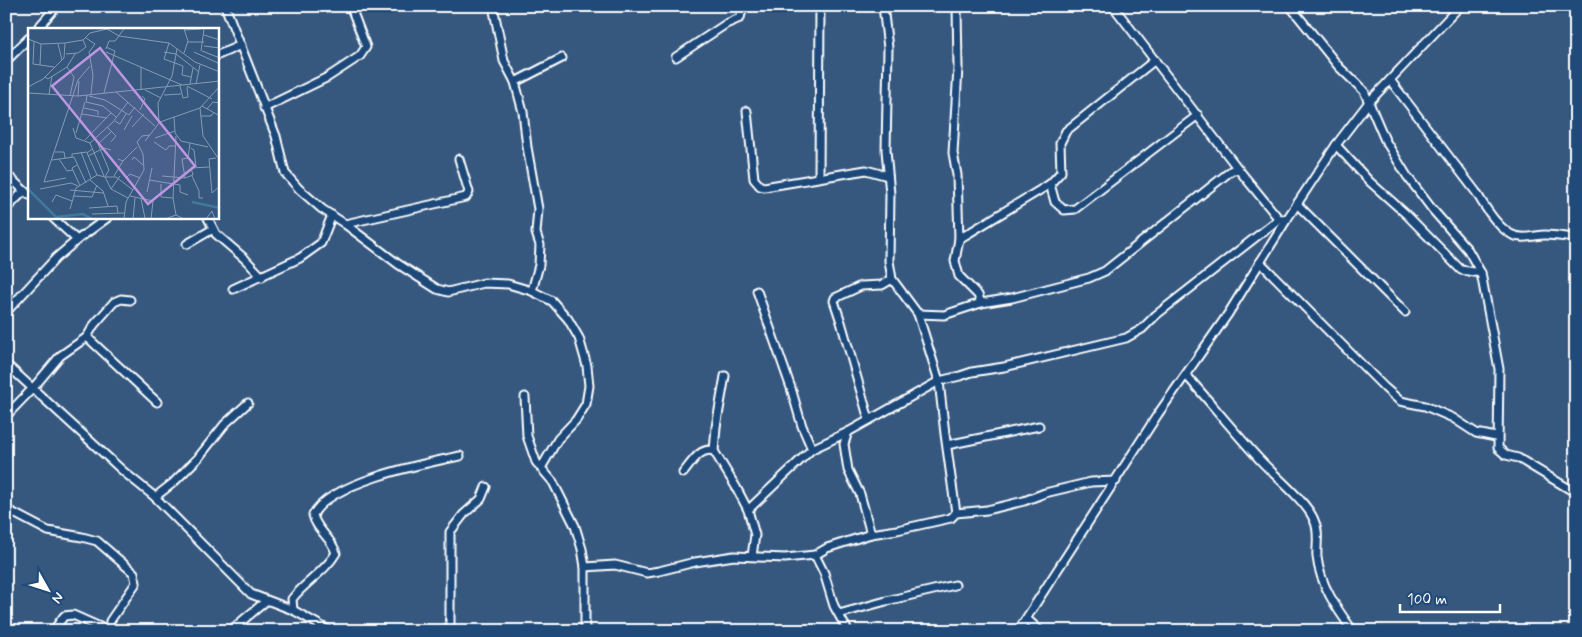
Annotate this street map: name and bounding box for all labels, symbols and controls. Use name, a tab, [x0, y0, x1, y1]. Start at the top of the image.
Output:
inset map	[28, 28, 219, 219]
north arrow	[22, 564, 72, 614]
scale bar	[1400, 582, 1500, 614]
text: N	[47, 588, 67, 607]
text: 100 m	[1407, 590, 1447, 610]

